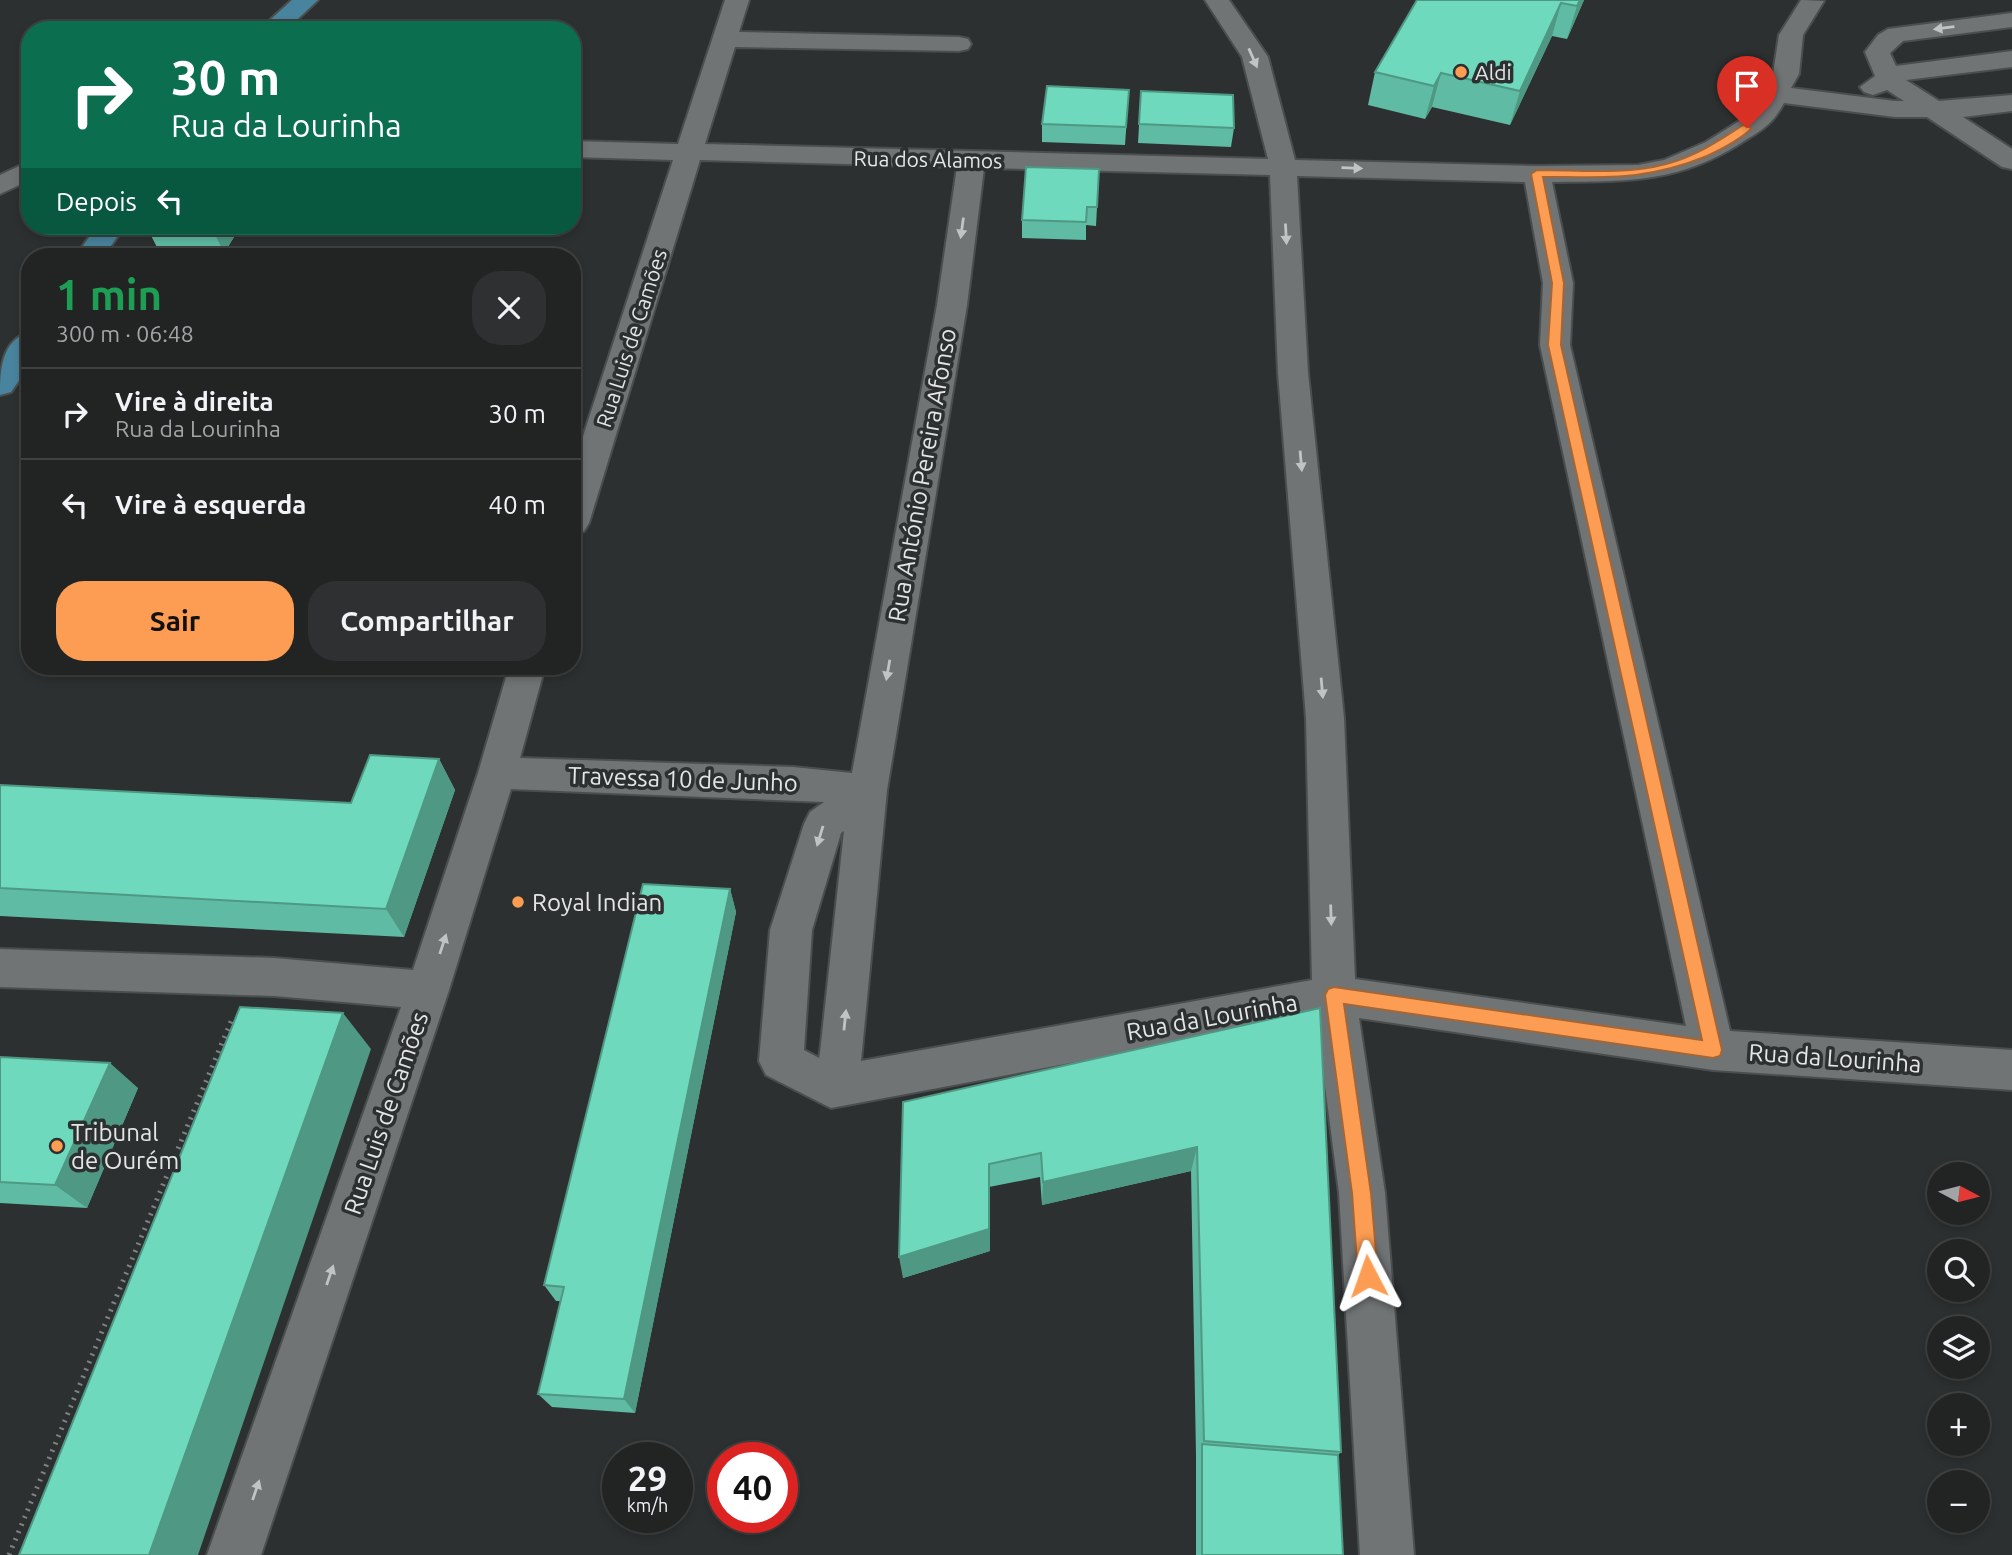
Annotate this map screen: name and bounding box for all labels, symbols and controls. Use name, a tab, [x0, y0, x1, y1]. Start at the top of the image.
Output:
one-way arrow	[1933, 22, 1955, 33]
one-way arrow	[1247, 48, 1259, 68]
icon: right	[56, 49, 147, 140]
text: 30 m	[171, 49, 280, 104]
pin	[1717, 56, 1777, 128]
place label: Aldi	[1475, 60, 1512, 84]
marker: Aldi	[1453, 64, 1469, 80]
icon: arrive	[1728, 67, 1766, 105]
text: Rua da Lourinha	[171, 107, 402, 143]
street label: Rua dos Alamos	[853, 146, 1003, 172]
one-way arrow	[1341, 163, 1363, 174]
icon: left	[151, 182, 189, 220]
text: Depois	[56, 187, 137, 216]
one-way arrow	[956, 217, 967, 239]
one-way arrow	[1281, 224, 1292, 246]
street label: Rua Luis de Camões	[591, 246, 671, 430]
text: 1 min	[56, 271, 162, 318]
button: close	[472, 271, 546, 345]
text: 300 m · 06:48	[56, 321, 194, 346]
street label: Rua António Pereira Afonso	[883, 326, 961, 624]
text: Vire à direita	[115, 387, 274, 416]
icon: right	[56, 395, 94, 433]
text: 30 m	[488, 399, 546, 428]
text: Rua da Lourinha	[115, 416, 281, 441]
one-way arrow	[1296, 451, 1307, 473]
icon: left	[56, 486, 94, 524]
text: Vire à esquerda	[115, 490, 306, 519]
text: 40 m	[488, 490, 546, 519]
button: Sair	[56, 581, 294, 661]
button: Compartilhar	[308, 581, 546, 661]
one-way arrow	[882, 659, 893, 681]
one-way arrow	[1317, 677, 1328, 699]
street label: Travessa 10 de Junho	[568, 761, 798, 797]
one-way arrow	[814, 826, 825, 847]
place label: Royal Indian	[532, 889, 662, 916]
marker: Royal Indian	[510, 894, 526, 910]
one-way arrow	[1326, 904, 1337, 926]
one-way arrow	[438, 933, 448, 954]
street label: Rua da Lourinha	[1124, 989, 1300, 1045]
street label: Rua Luis de Camões	[339, 1008, 433, 1218]
one-way arrow	[840, 1009, 851, 1031]
street label: Rua da Lourinha	[1748, 1038, 1922, 1078]
place label: Tribunal de Ourém	[71, 1119, 179, 1174]
marker: Tribunal de Ourém	[49, 1138, 65, 1154]
north arrow	[1927, 1162, 1990, 1225]
map controls	[1927, 1162, 1990, 1533]
position arrow	[1331, 1239, 1405, 1313]
button: search	[1927, 1239, 1990, 1302]
one-way arrow	[325, 1265, 336, 1286]
button: layers	[1927, 1316, 1990, 1379]
button: +	[1927, 1393, 1990, 1456]
speed limit sign: 40	[707, 1442, 798, 1533]
text: 29	[628, 1458, 667, 1498]
button: −	[1927, 1470, 1990, 1533]
one-way arrow	[251, 1480, 262, 1501]
text: km/h	[627, 1495, 668, 1515]

